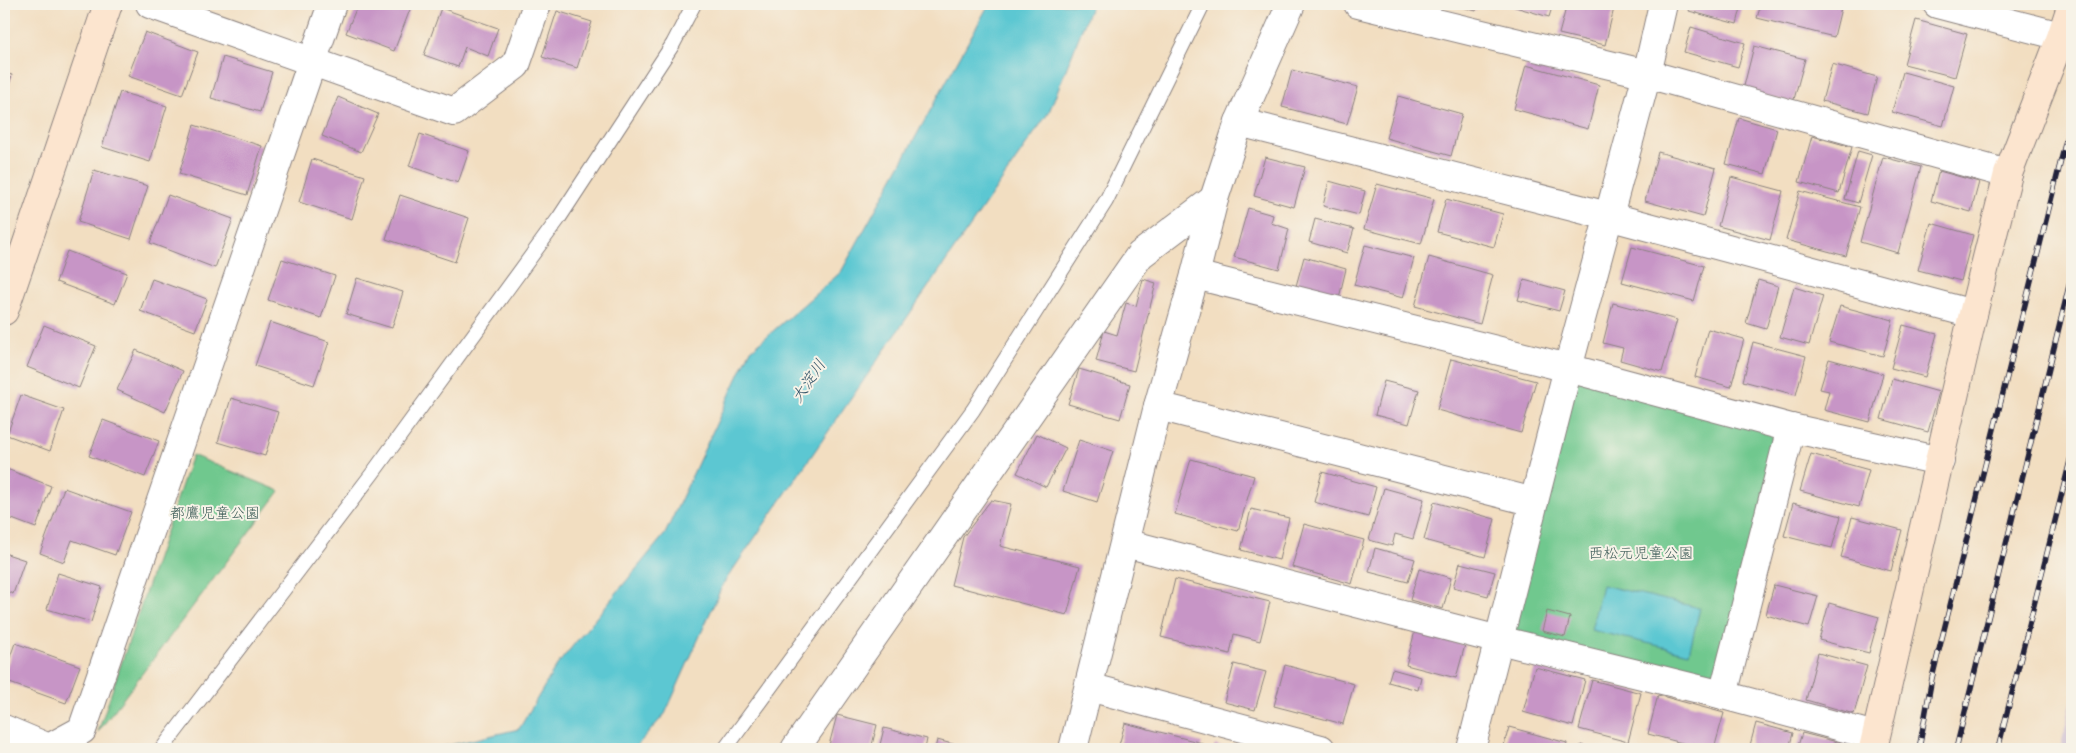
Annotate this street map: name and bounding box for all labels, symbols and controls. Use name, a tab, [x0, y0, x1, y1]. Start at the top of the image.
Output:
water label: 大淀川	[784, 353, 830, 407]
park label: 都鷹児童公園	[170, 500, 260, 523]
park label: 西松元児童公園	[1588, 540, 1694, 563]

